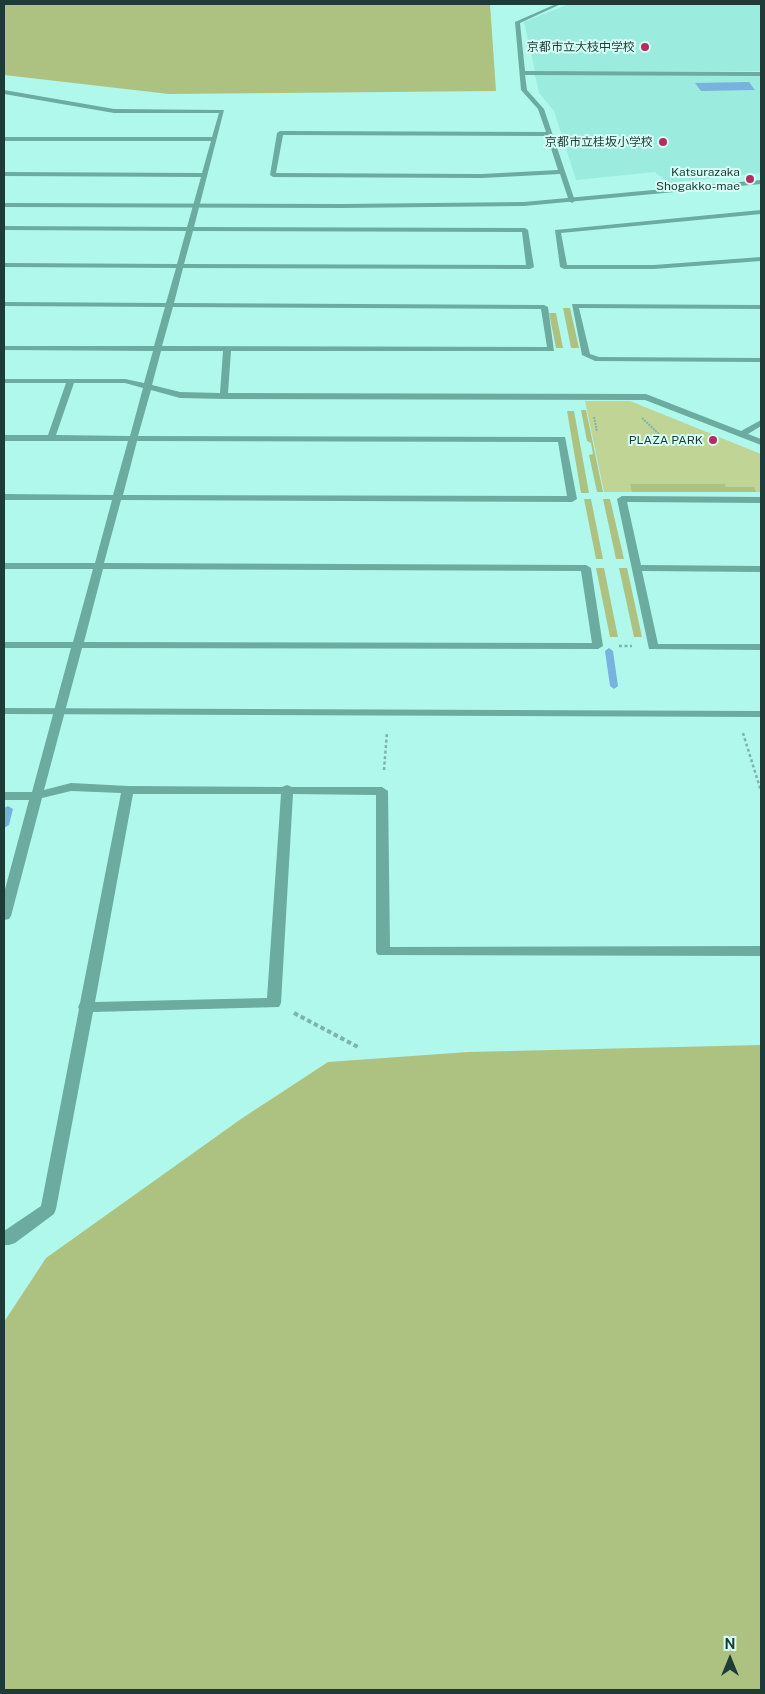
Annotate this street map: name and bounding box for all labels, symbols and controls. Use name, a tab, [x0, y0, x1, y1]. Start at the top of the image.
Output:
place label: 京都市立大枝中学校	[527, 40, 635, 54]
marker: 京都市立大枝中学校	[639, 41, 651, 53]
place label: 京都市立桂坂小学校	[545, 135, 653, 149]
marker: 京都市立桂坂小学校	[657, 136, 669, 148]
place label: Katsurazaka Shogakko-mae	[656, 165, 740, 193]
marker: Katsurazaka Shogakko-mae	[744, 173, 756, 185]
place label: PLAZA PARK	[629, 433, 703, 447]
marker: PLAZA PARK	[707, 434, 719, 446]
north arrow	[705, 1634, 755, 1684]
text: N	[725, 1636, 735, 1652]

